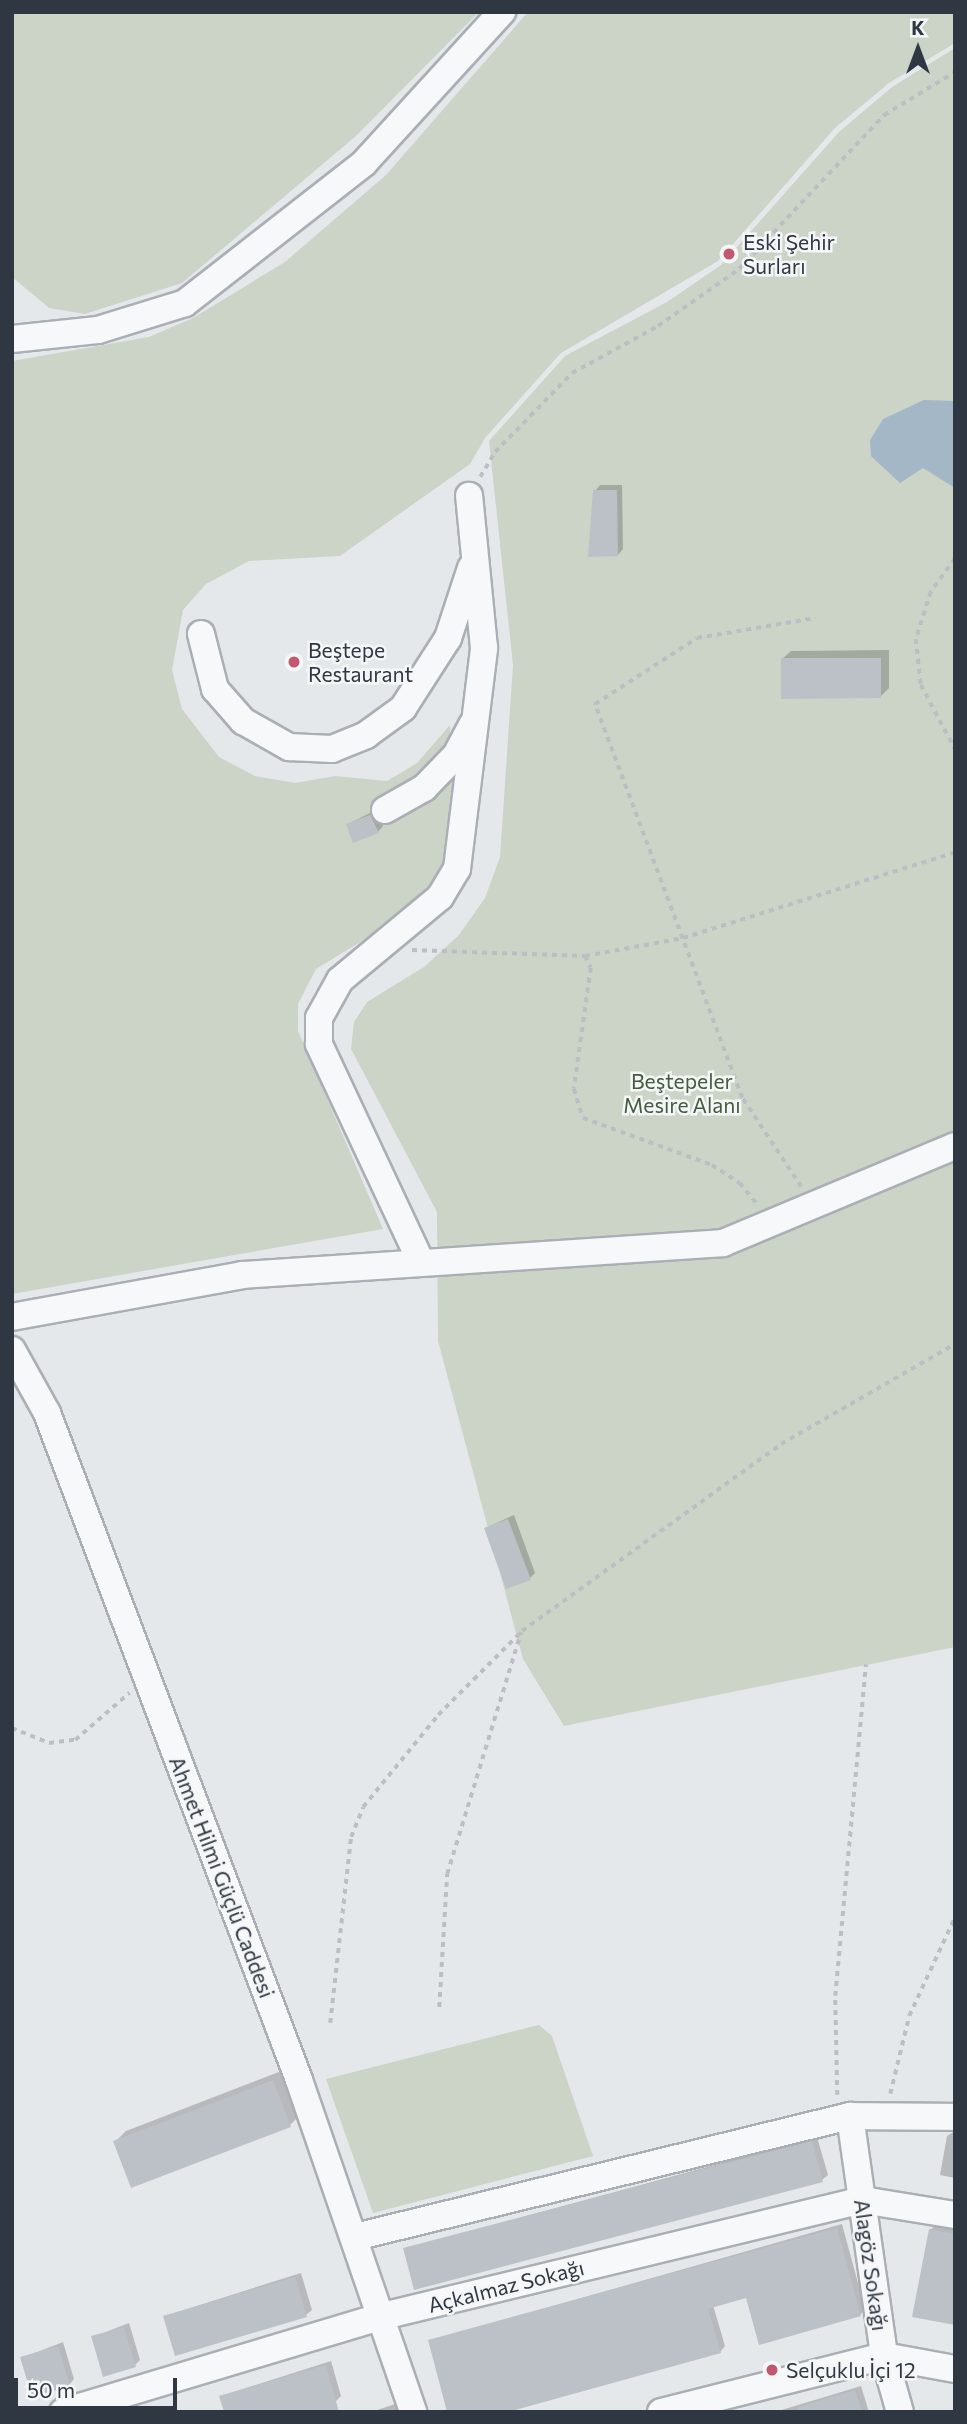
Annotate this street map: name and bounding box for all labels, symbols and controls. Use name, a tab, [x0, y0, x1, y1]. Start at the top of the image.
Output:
north arrow	[883, 14, 953, 84]
text: K	[911, 16, 925, 39]
place label: Eski Şehir Surları	[743, 229, 835, 279]
marker: Eski Şehir Surları	[721, 246, 737, 262]
place label: Beştepe Restaurant	[308, 637, 413, 687]
marker: Beştepe Restaurant	[286, 654, 302, 670]
park label: Beştepeler Mesire Alanı	[623, 1068, 741, 1118]
street label: Ahmet Hilmi Güçlü Caddesi	[164, 1753, 280, 2001]
street label: Alagöz Sokağı	[849, 2197, 893, 2333]
street label: Açkalmaz Sokağı	[425, 2254, 587, 2318]
place label: Selçuklu İçi 12	[786, 2357, 916, 2383]
marker: Selçuklu İçi 12	[764, 2362, 780, 2378]
scale bar	[18, 2364, 180, 2408]
text: 50 m	[27, 2377, 75, 2402]

